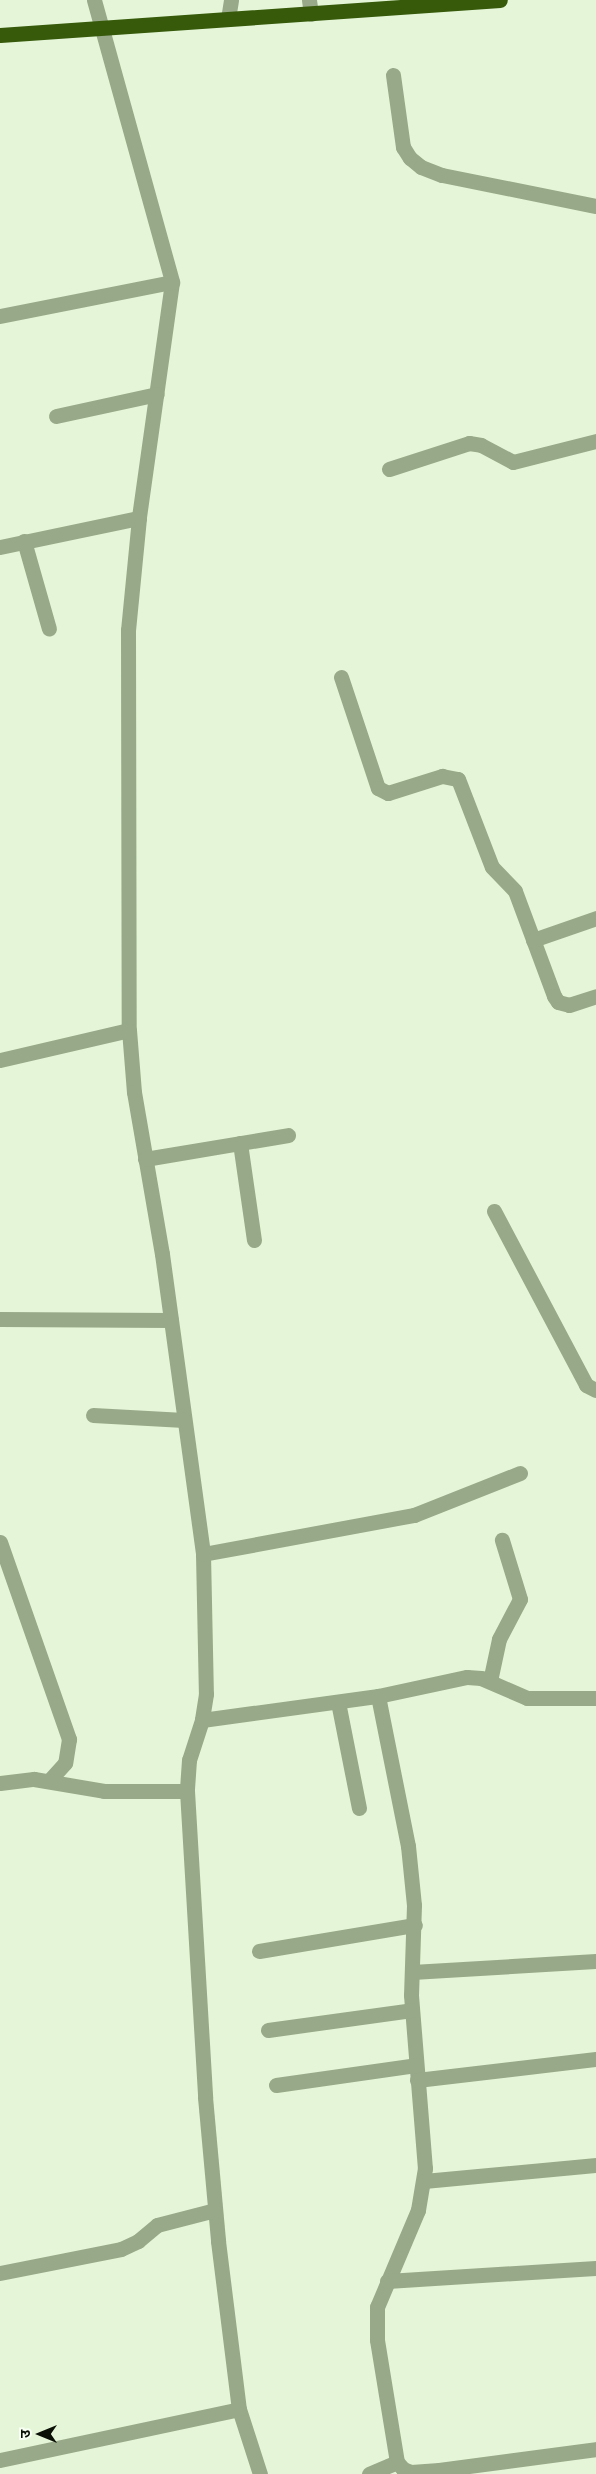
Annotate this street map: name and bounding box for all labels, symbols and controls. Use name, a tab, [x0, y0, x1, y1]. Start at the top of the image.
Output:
north arrow	[15, 2409, 65, 2459]
text: उ	[15, 2430, 34, 2438]

